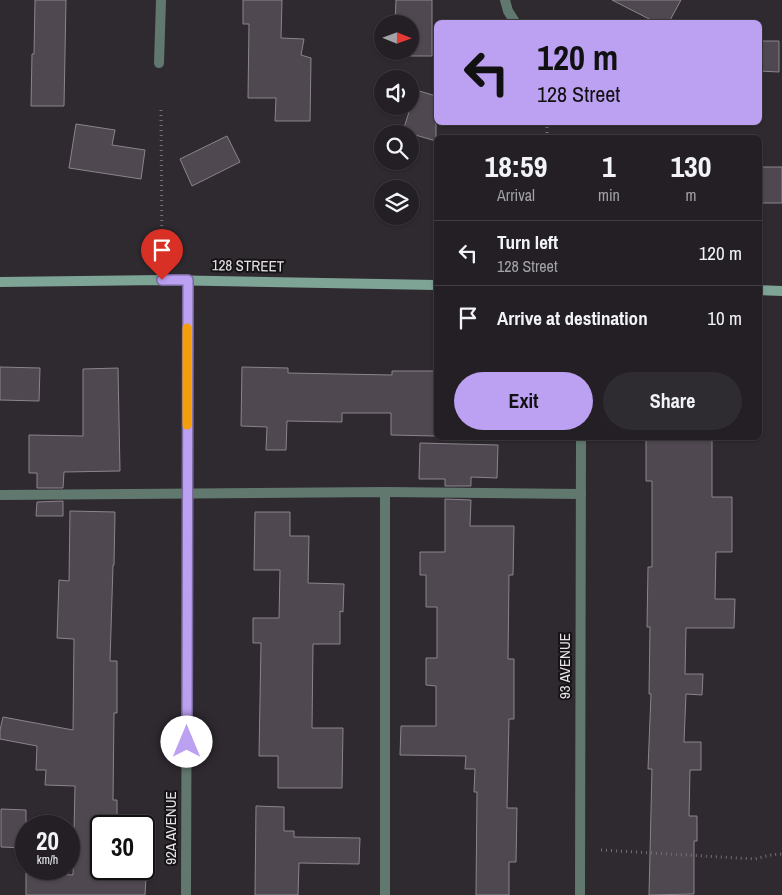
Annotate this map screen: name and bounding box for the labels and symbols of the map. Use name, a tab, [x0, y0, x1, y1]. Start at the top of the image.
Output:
north arrow	[374, 15, 419, 60]
pin	[141, 229, 183, 280]
street label: 128 STREET	[212, 254, 285, 277]
street label: 93 AVENUE	[554, 633, 575, 699]
position arrow	[160, 715, 212, 767]
street label: 92A AVENUE	[160, 791, 181, 865]
speed limit sign: 30	[90, 815, 155, 880]

